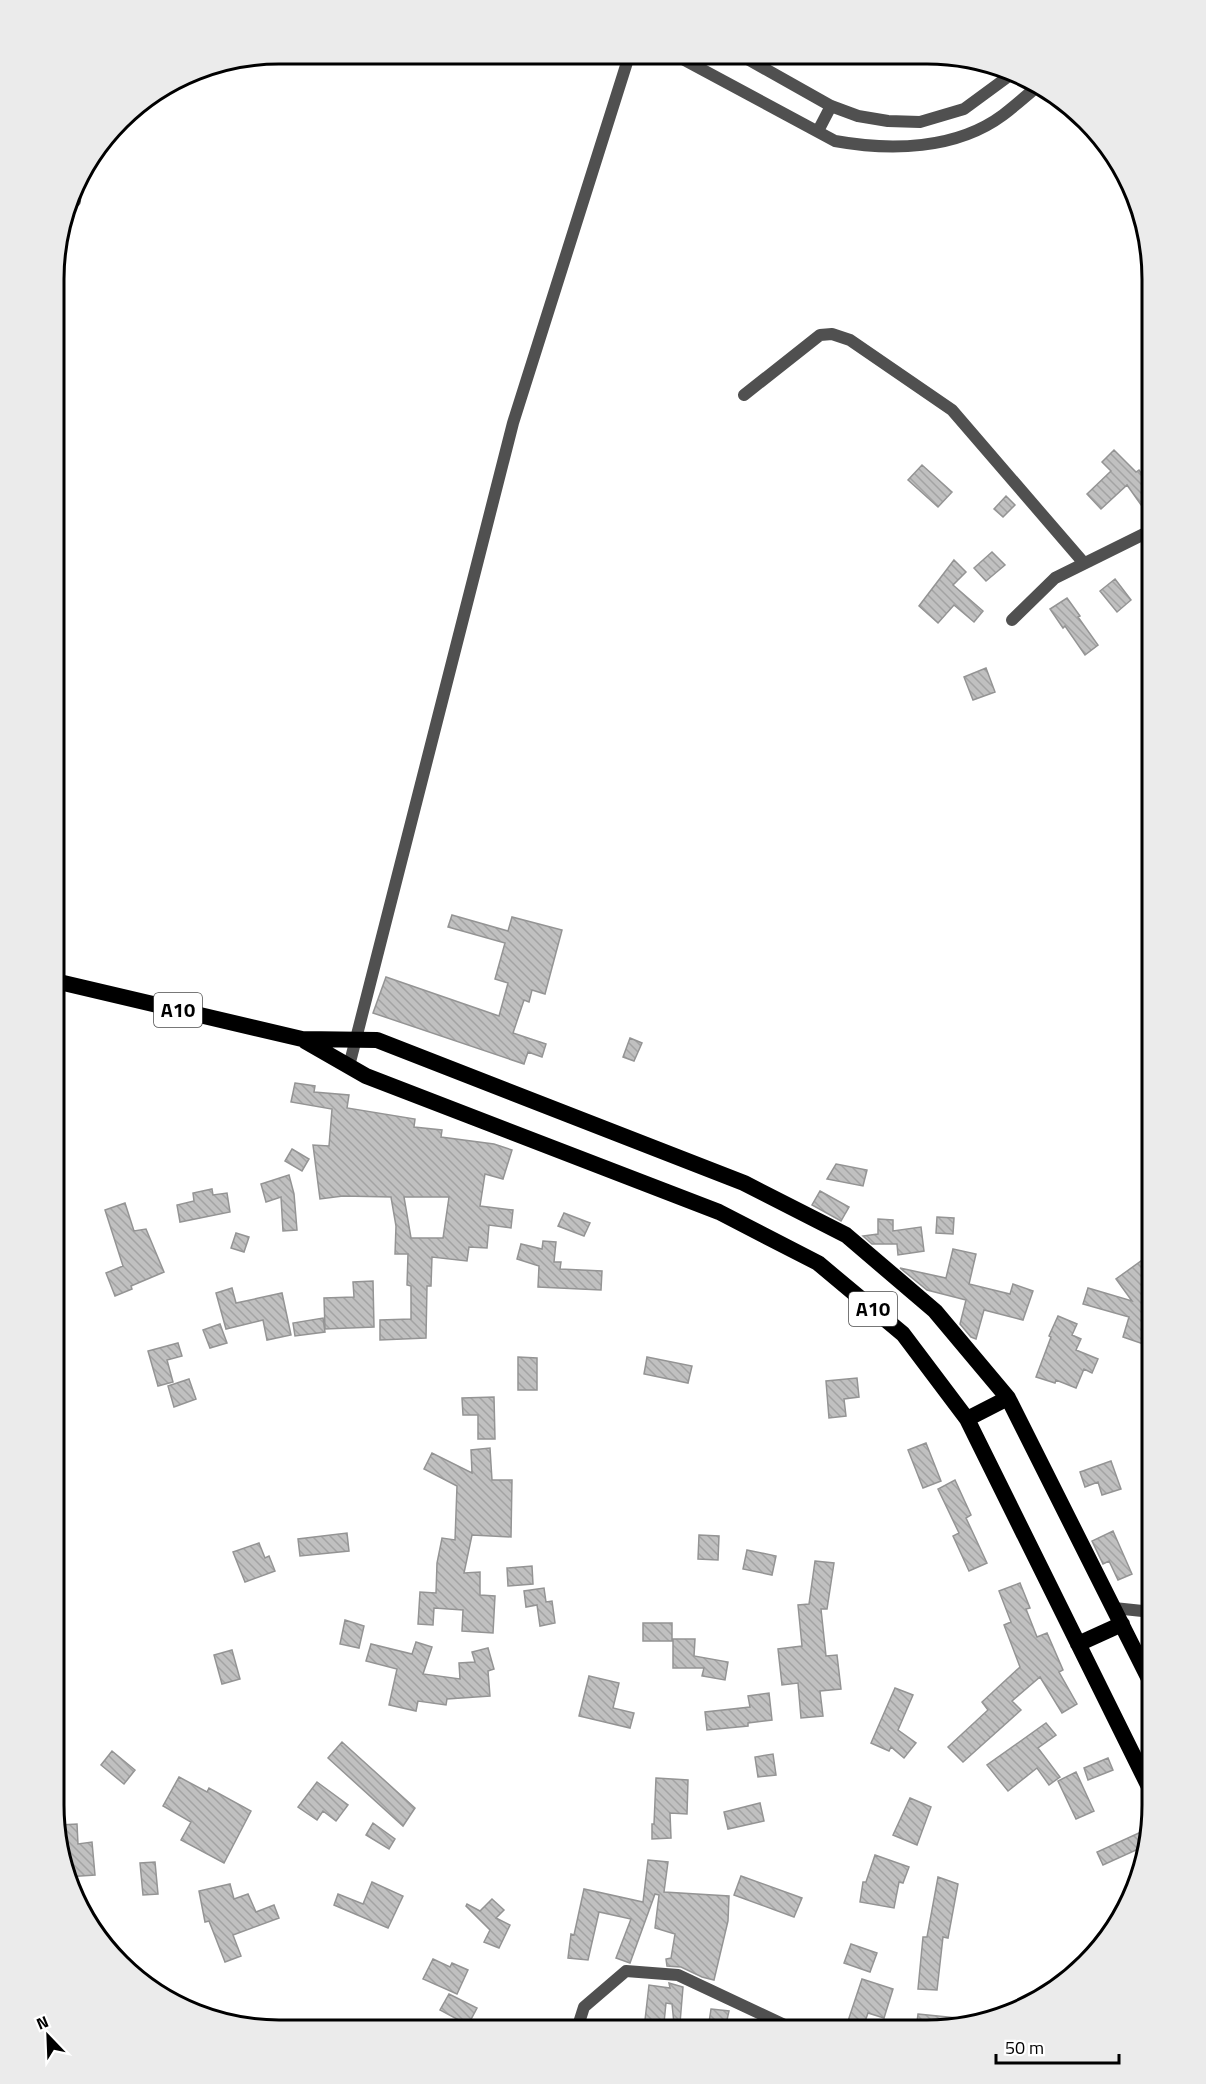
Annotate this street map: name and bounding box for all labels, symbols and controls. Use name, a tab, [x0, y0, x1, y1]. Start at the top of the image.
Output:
road number: A10	[154, 993, 202, 1027]
road number: A10	[849, 1292, 897, 1326]
north arrow	[18, 2006, 78, 2066]
text: N	[32, 2009, 52, 2035]
scale bar	[996, 2027, 1119, 2065]
text: 50 m	[1005, 2034, 1044, 2061]

